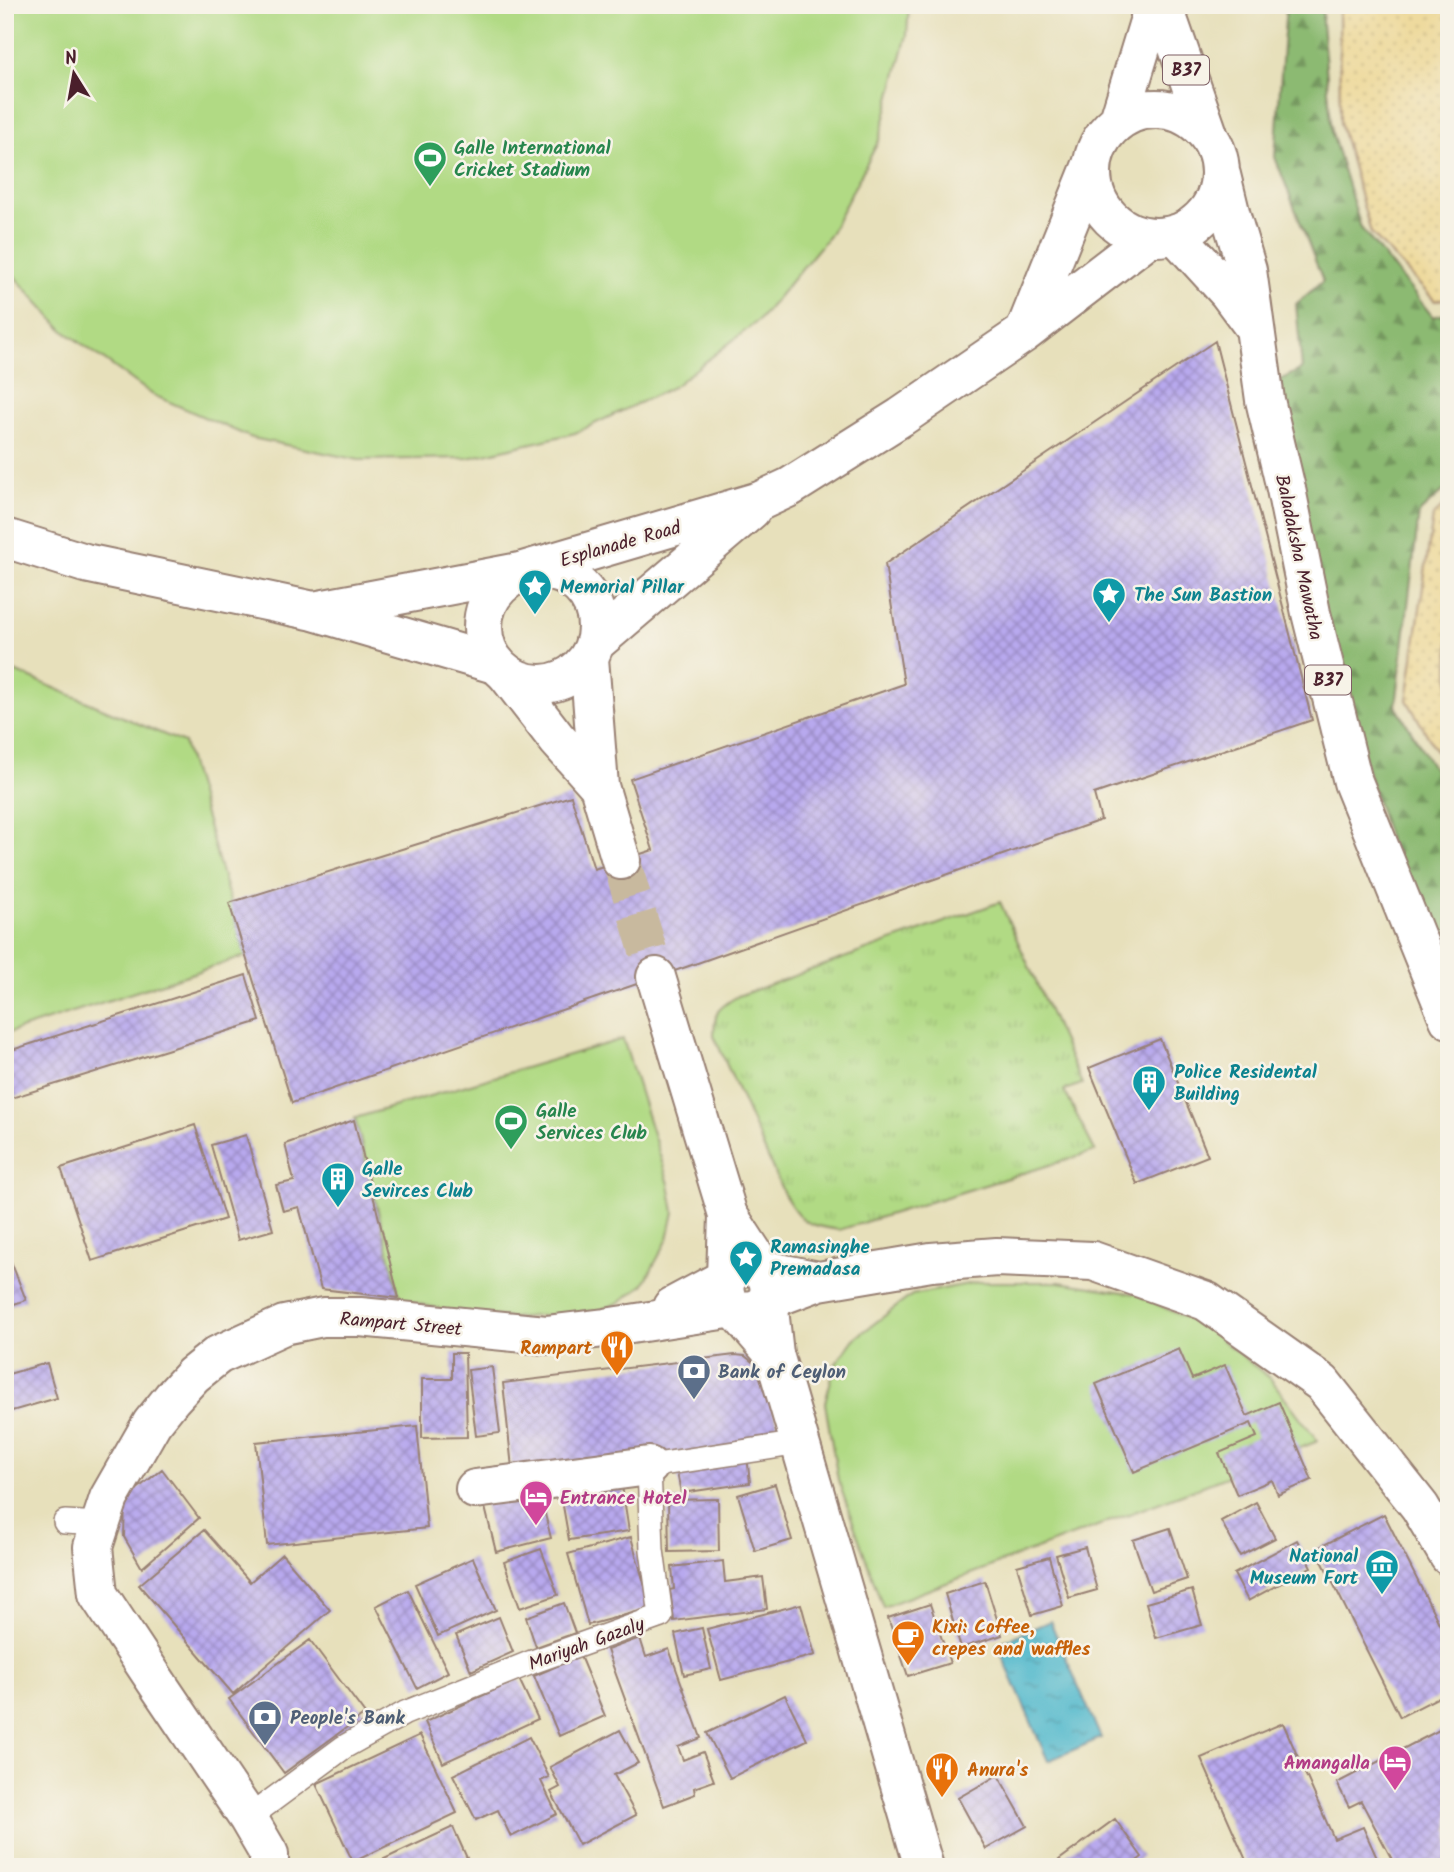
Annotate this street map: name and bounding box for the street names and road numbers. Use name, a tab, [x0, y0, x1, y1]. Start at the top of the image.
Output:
road number: B37	[1163, 56, 1209, 84]
street label: Baladaksha Mawatha	[1266, 472, 1330, 643]
street label: Esplanade Road	[557, 513, 685, 577]
road number: B37	[1305, 666, 1351, 694]
street label: Rampart Street	[338, 1305, 464, 1345]
street label: Mariyah Gazaly	[524, 1610, 650, 1680]

